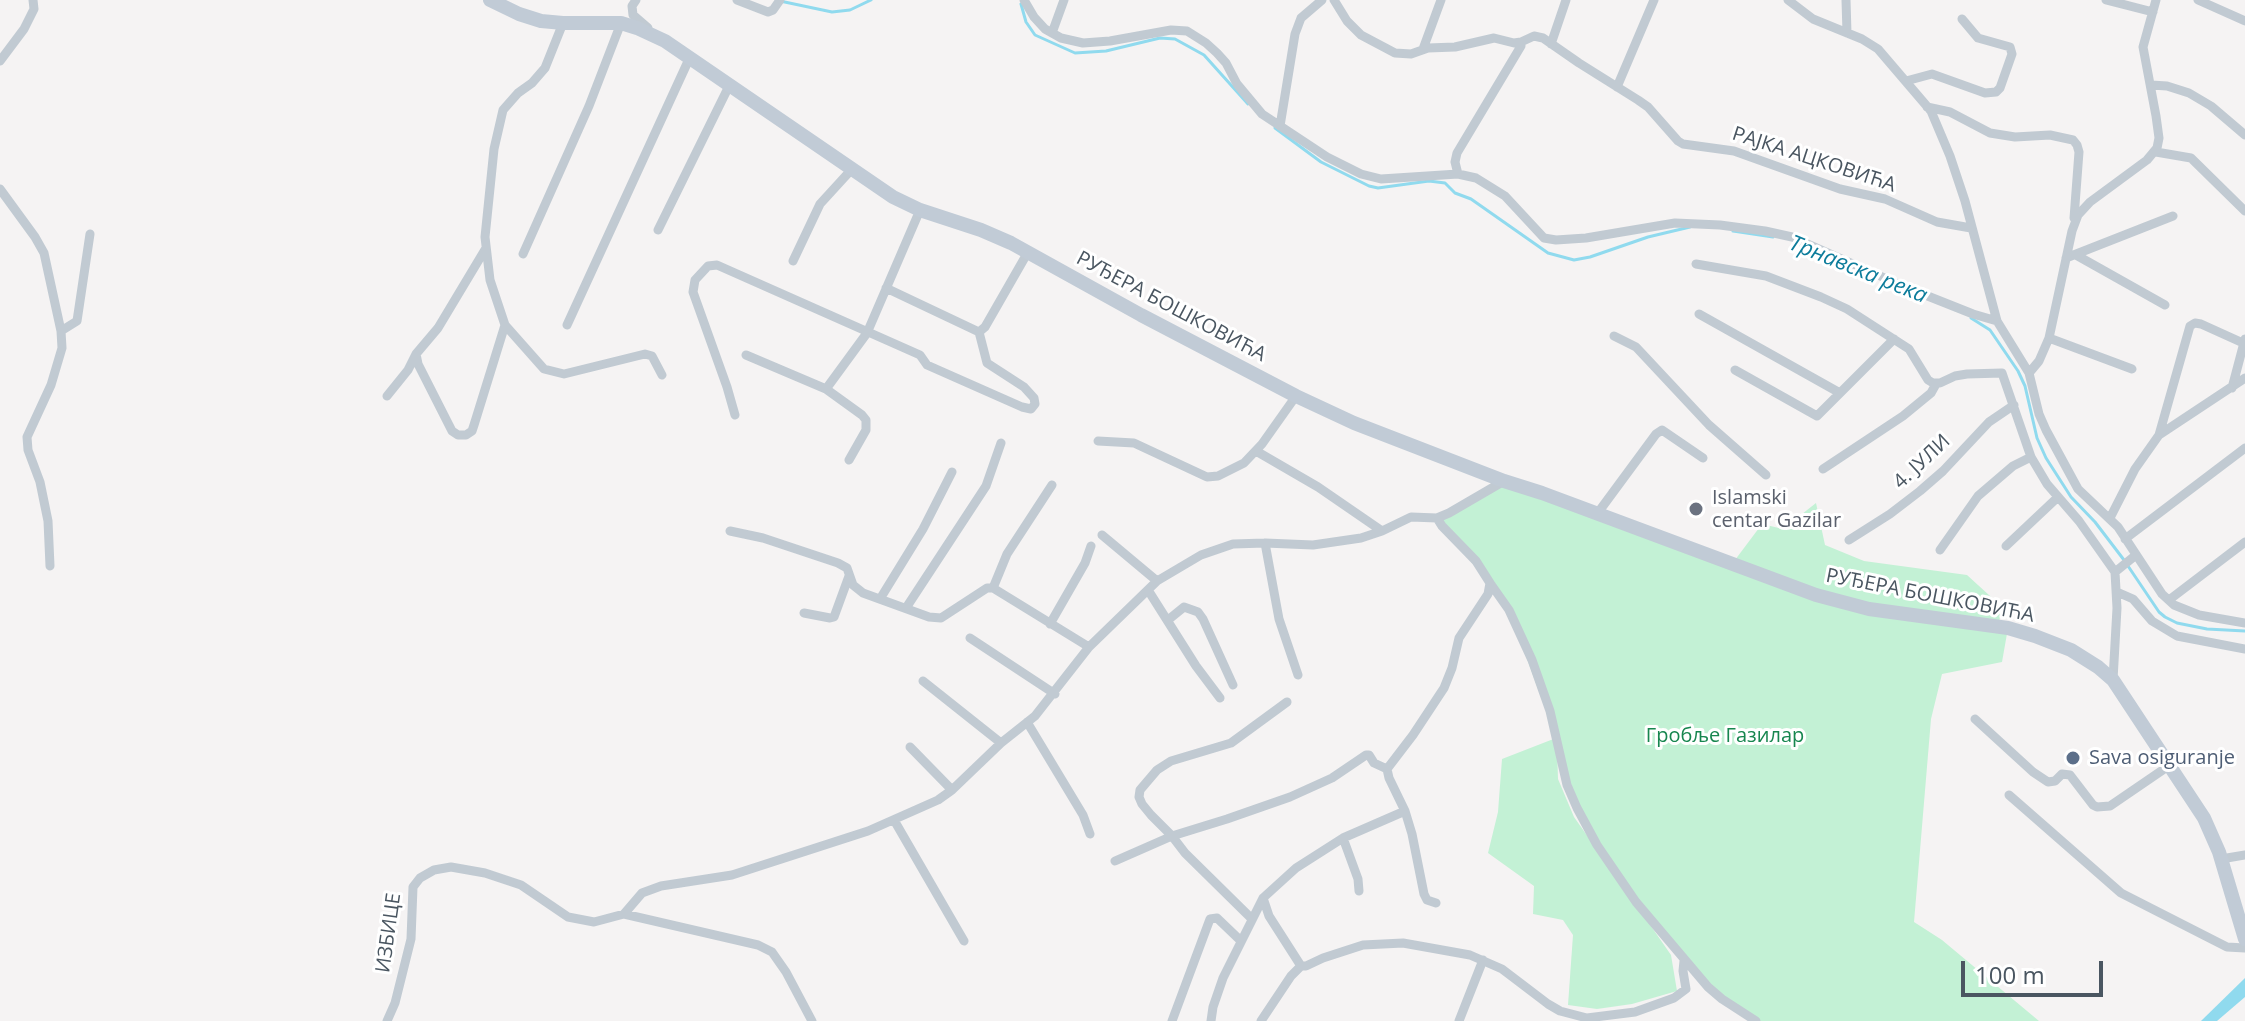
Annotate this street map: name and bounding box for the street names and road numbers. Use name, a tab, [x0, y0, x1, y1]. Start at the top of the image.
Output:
street label: РАЈКА АЦКОВИЋА	[1729, 122, 1899, 198]
street label: РУЂЕРА БОШКОВИЋА	[1072, 247, 1270, 367]
street label: 4. ЈУЛИ	[1889, 430, 1955, 494]
street label: РУЂЕРА БОШКОВИЋА	[1824, 564, 2036, 628]
street label: ИЗБИЦЕ	[372, 892, 406, 974]

